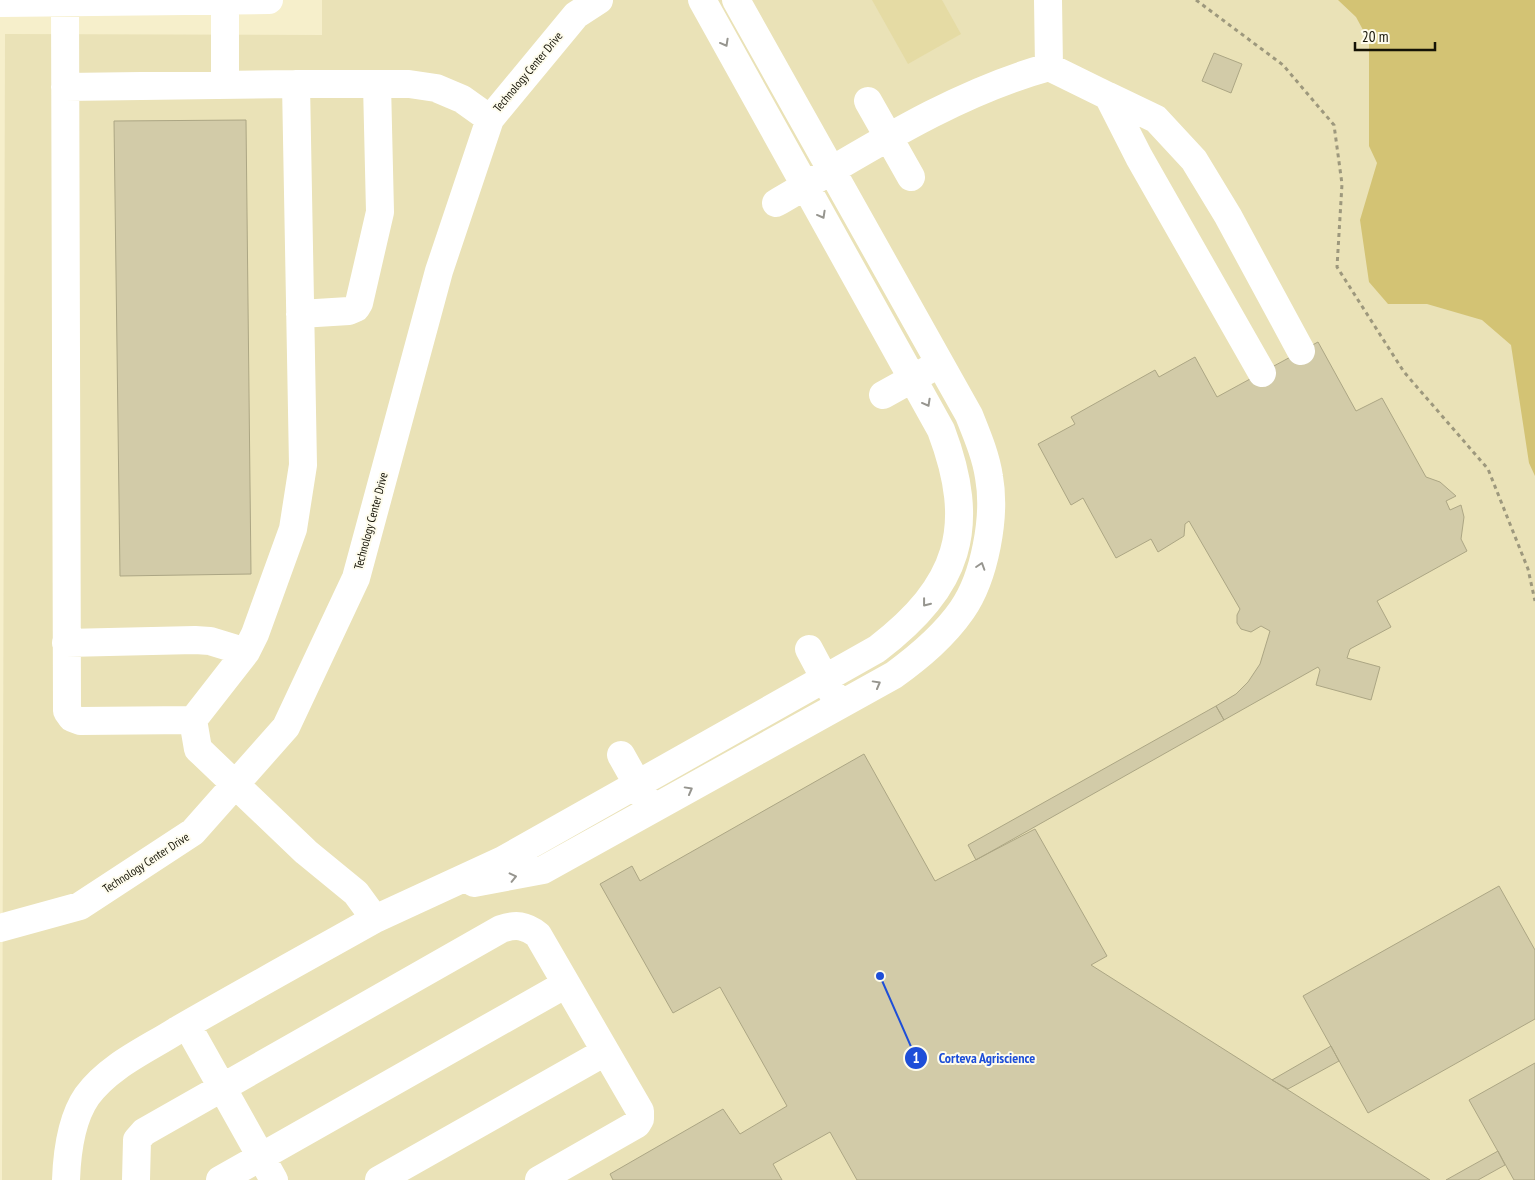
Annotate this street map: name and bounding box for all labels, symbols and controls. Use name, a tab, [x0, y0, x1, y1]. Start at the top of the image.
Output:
scale bar	[1355, 20, 1435, 52]
text: 20 m	[1362, 27, 1388, 46]
street label: Technology Center Drive	[490, 29, 566, 115]
one-way arrow	[719, 37, 729, 46]
one-way arrow	[816, 209, 826, 218]
one-way arrow	[921, 397, 931, 406]
street label: Technology Center Drive	[350, 471, 391, 571]
one-way arrow	[975, 562, 985, 571]
one-way arrow	[923, 598, 932, 607]
one-way arrow	[871, 680, 880, 690]
one-way arrow	[684, 786, 693, 796]
street label: Technology Center Drive	[100, 829, 192, 896]
one-way arrow	[509, 872, 518, 883]
callout: Corteva Agriscience	[904, 1043, 1046, 1072]
text: 1	[912, 1048, 920, 1067]
text: Corteva Agriscience	[939, 1049, 1035, 1067]

